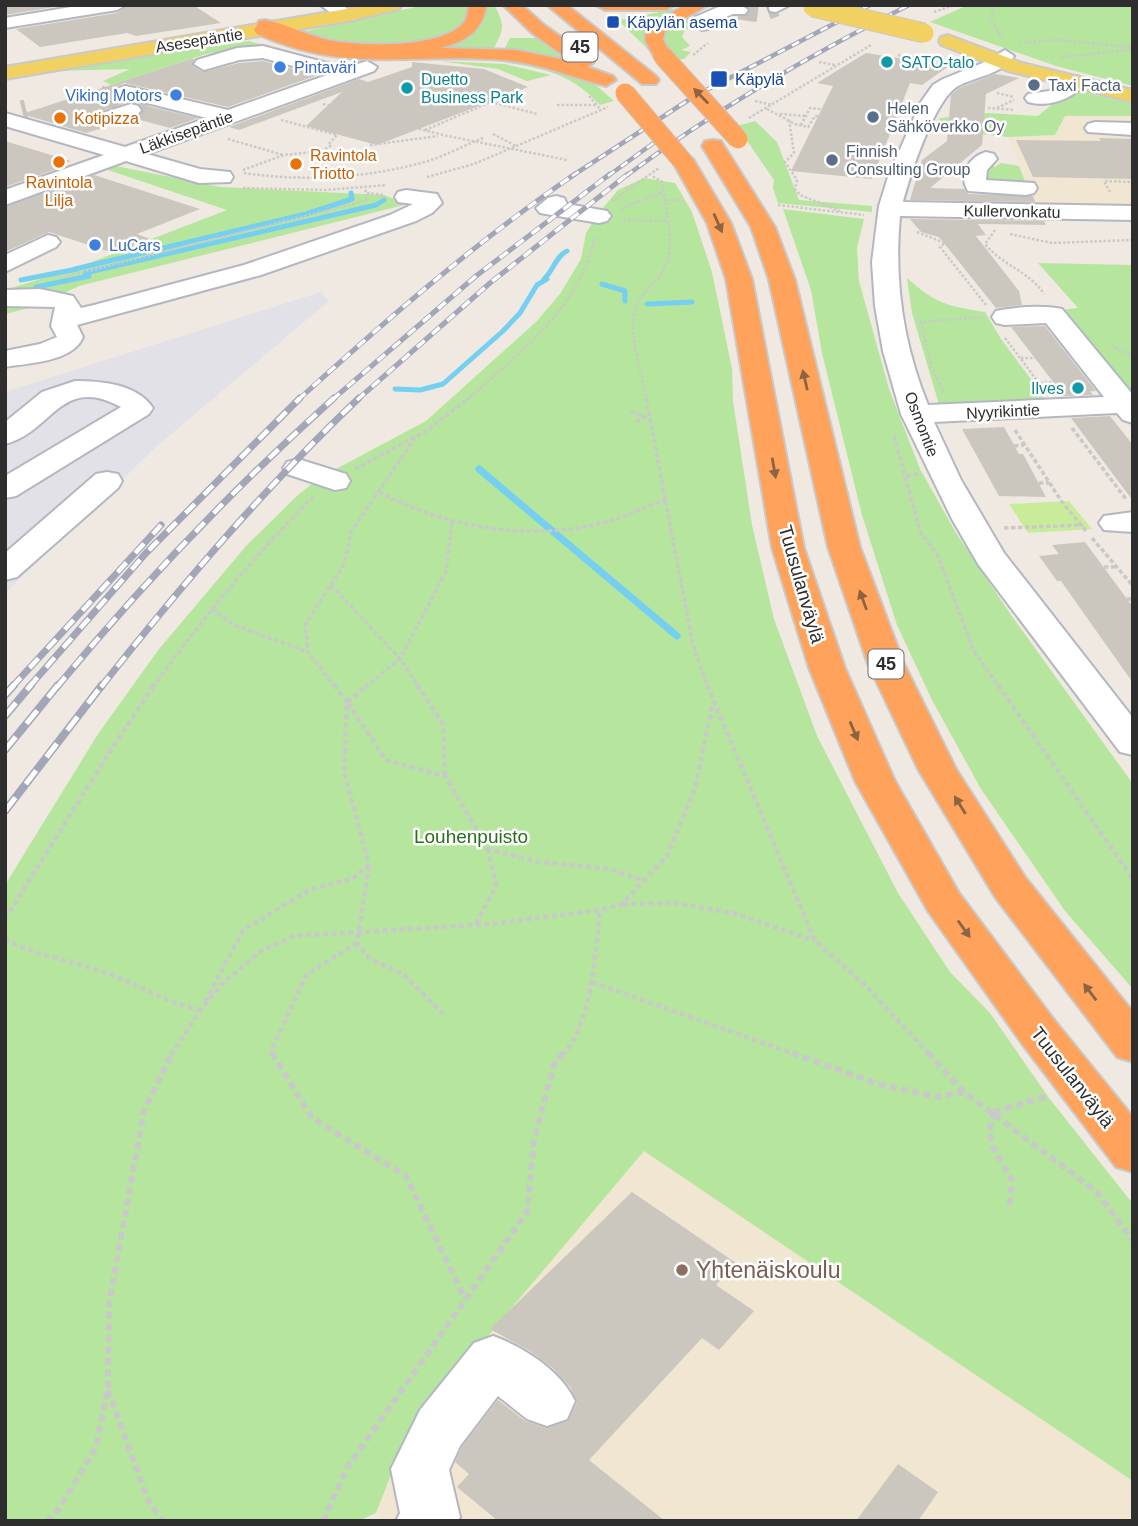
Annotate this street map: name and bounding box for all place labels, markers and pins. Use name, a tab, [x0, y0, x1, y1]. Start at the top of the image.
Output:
marker: Käpylän asema	[605, 14, 621, 30]
place label: Käpylän asema	[627, 14, 737, 31]
marker: SATO-talo	[879, 54, 895, 70]
place label: SATO-talo	[901, 54, 974, 71]
marker: Pintaväri	[272, 59, 288, 75]
place label: Pintaväri	[294, 59, 356, 76]
marker: Käpylä	[709, 69, 729, 89]
place label: Duetto Business Park	[421, 71, 524, 106]
place label: Käpylä	[735, 71, 784, 88]
marker: Taxi Facta	[1026, 77, 1042, 93]
place label: Taxi Facta	[1048, 77, 1121, 94]
marker: Duetto Business Park	[399, 80, 415, 96]
place label: Viking Motors	[65, 87, 162, 104]
marker: Viking Motors	[168, 87, 184, 103]
place label: Helen Sähköverkko Oy	[887, 100, 1004, 135]
marker: Helen Sähköverkko Oy	[865, 109, 881, 125]
marker: Kotipizza	[52, 110, 68, 126]
place label: Kotipizza	[74, 110, 139, 127]
place label: Finnish Consulting Group	[846, 143, 971, 178]
place label: Ravintola Triotto	[310, 147, 377, 182]
marker: Finnish Consulting Group	[824, 152, 840, 168]
marker: Ravintola Lilja	[51, 154, 67, 170]
marker: Ravintola Triotto	[288, 156, 304, 172]
place label: Ravintola Lilja	[26, 174, 92, 209]
marker: LuCars	[87, 237, 103, 253]
place label: LuCars	[109, 237, 161, 254]
place label: Ilves	[1031, 380, 1064, 397]
marker: Ilves	[1070, 380, 1086, 396]
place label: Yhtenäiskoulu	[696, 1257, 841, 1283]
marker: Yhtenäiskoulu	[674, 1262, 690, 1278]

